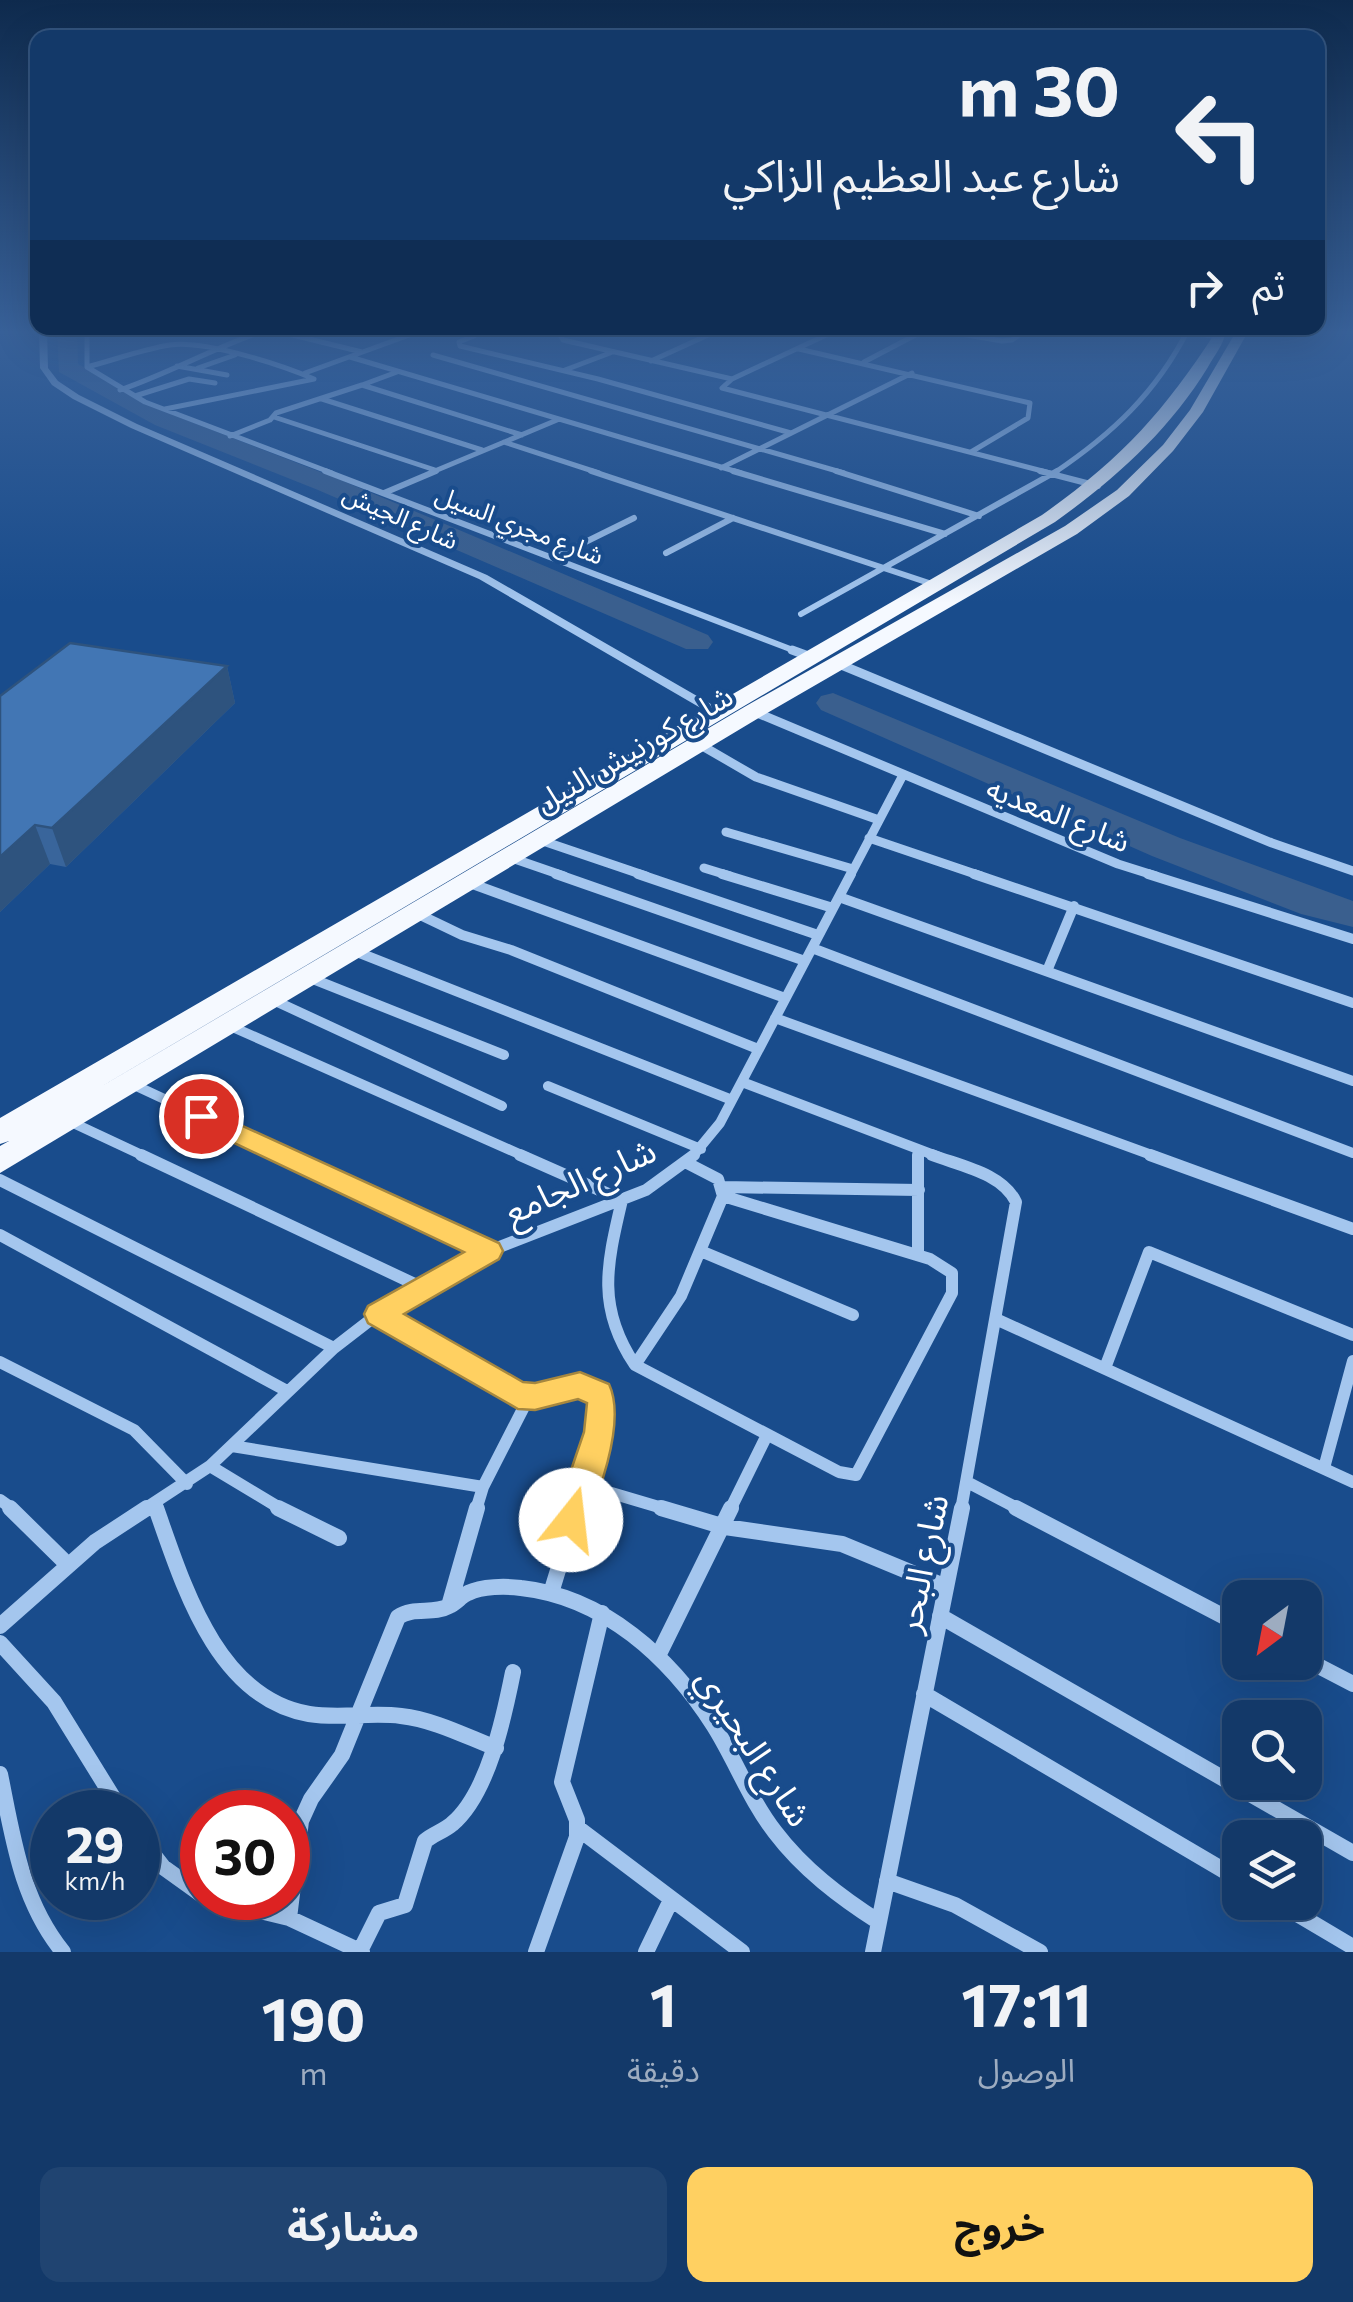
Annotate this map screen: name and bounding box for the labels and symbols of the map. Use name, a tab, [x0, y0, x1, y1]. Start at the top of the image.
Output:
street label: شارع الجيش	[337, 477, 463, 559]
street label: شارع مجري السيل	[430, 478, 608, 575]
street label: شارع كورنيش النيل	[528, 675, 741, 824]
street label: شارع المعديه	[980, 767, 1136, 864]
pin	[159, 1074, 244, 1159]
street label: شارع الجامع	[496, 1126, 664, 1238]
position arrow	[519, 1468, 623, 1572]
street label: شارع البحر	[884, 1490, 962, 1639]
north arrow	[1222, 1580, 1322, 1680]
street label: شارع البحيري	[682, 1659, 823, 1838]
speed limit sign: 30	[180, 1790, 310, 1920]

